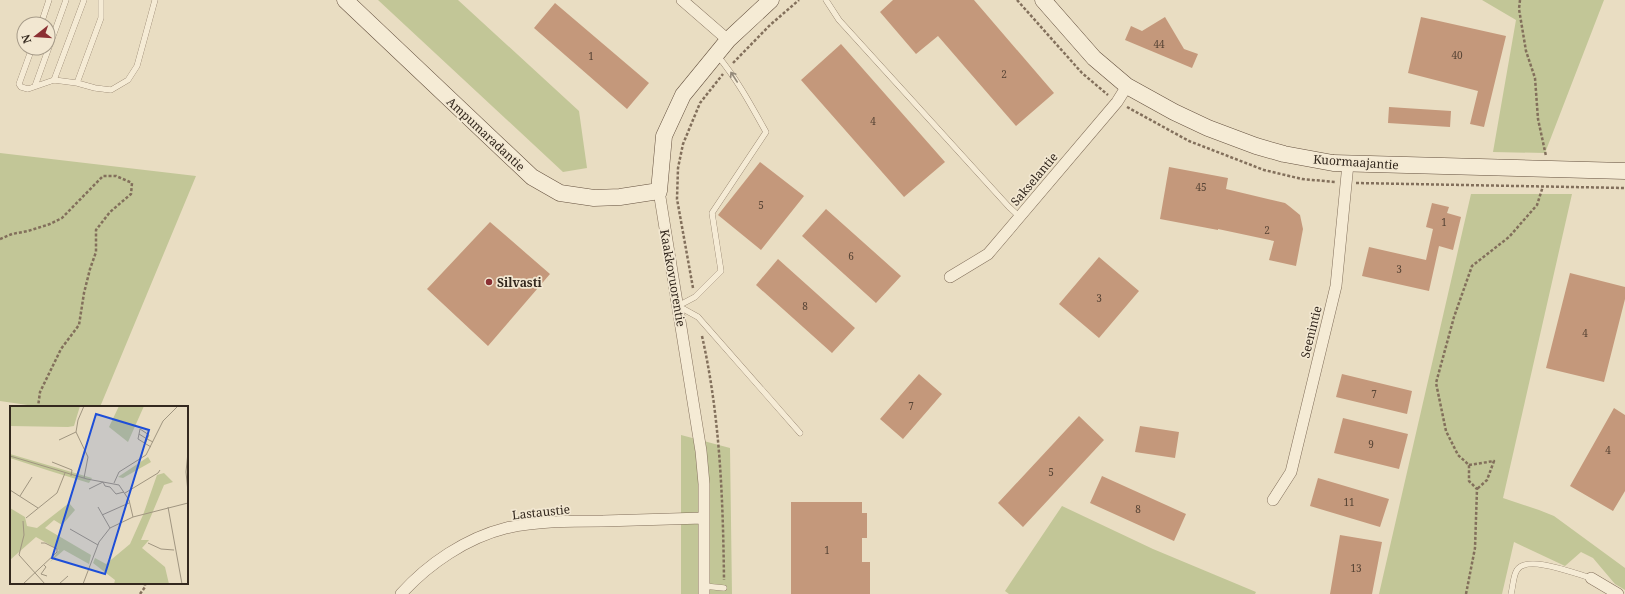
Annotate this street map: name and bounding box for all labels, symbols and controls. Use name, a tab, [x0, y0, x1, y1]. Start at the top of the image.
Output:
north arrow	[16, 16, 56, 56]
text: N	[17, 32, 34, 45]
house number: 44	[1153, 37, 1165, 51]
house number: 40	[1451, 48, 1463, 62]
house number: 1	[588, 49, 594, 63]
house number: 2	[1001, 67, 1007, 81]
one-way arrow	[729, 71, 737, 83]
street label: Ampumaradantie	[443, 93, 529, 175]
house number: 4	[870, 114, 876, 128]
street label: Sakselantie	[1007, 149, 1061, 209]
street label: Kuormaajantie	[1313, 151, 1399, 173]
house number: 45	[1195, 180, 1207, 194]
house number: 5	[758, 198, 764, 212]
house number: 1	[1441, 215, 1447, 229]
house number: 2	[1264, 223, 1270, 237]
street label: Kaakkovuorentie	[656, 228, 690, 328]
house number: 6	[848, 249, 854, 263]
house number: 3	[1396, 262, 1402, 276]
place label: Silvasti	[497, 274, 543, 291]
marker: Silvasti	[484, 277, 494, 287]
house number: 3	[1096, 291, 1102, 305]
house number: 8	[802, 299, 808, 313]
street label: Seenintie	[1296, 304, 1326, 360]
house number: 4	[1582, 326, 1588, 340]
house number: 7	[1371, 387, 1377, 401]
house number: 7	[908, 399, 914, 413]
inset map	[10, 406, 188, 584]
house number: 9	[1368, 437, 1374, 451]
house number: 4	[1605, 443, 1611, 457]
house number: 5	[1048, 465, 1054, 479]
house number: 11	[1343, 495, 1355, 509]
street label: Lastaustie	[511, 501, 571, 523]
house number: 8	[1135, 502, 1141, 516]
house number: 1	[824, 543, 830, 557]
house number: 13	[1350, 561, 1362, 575]

